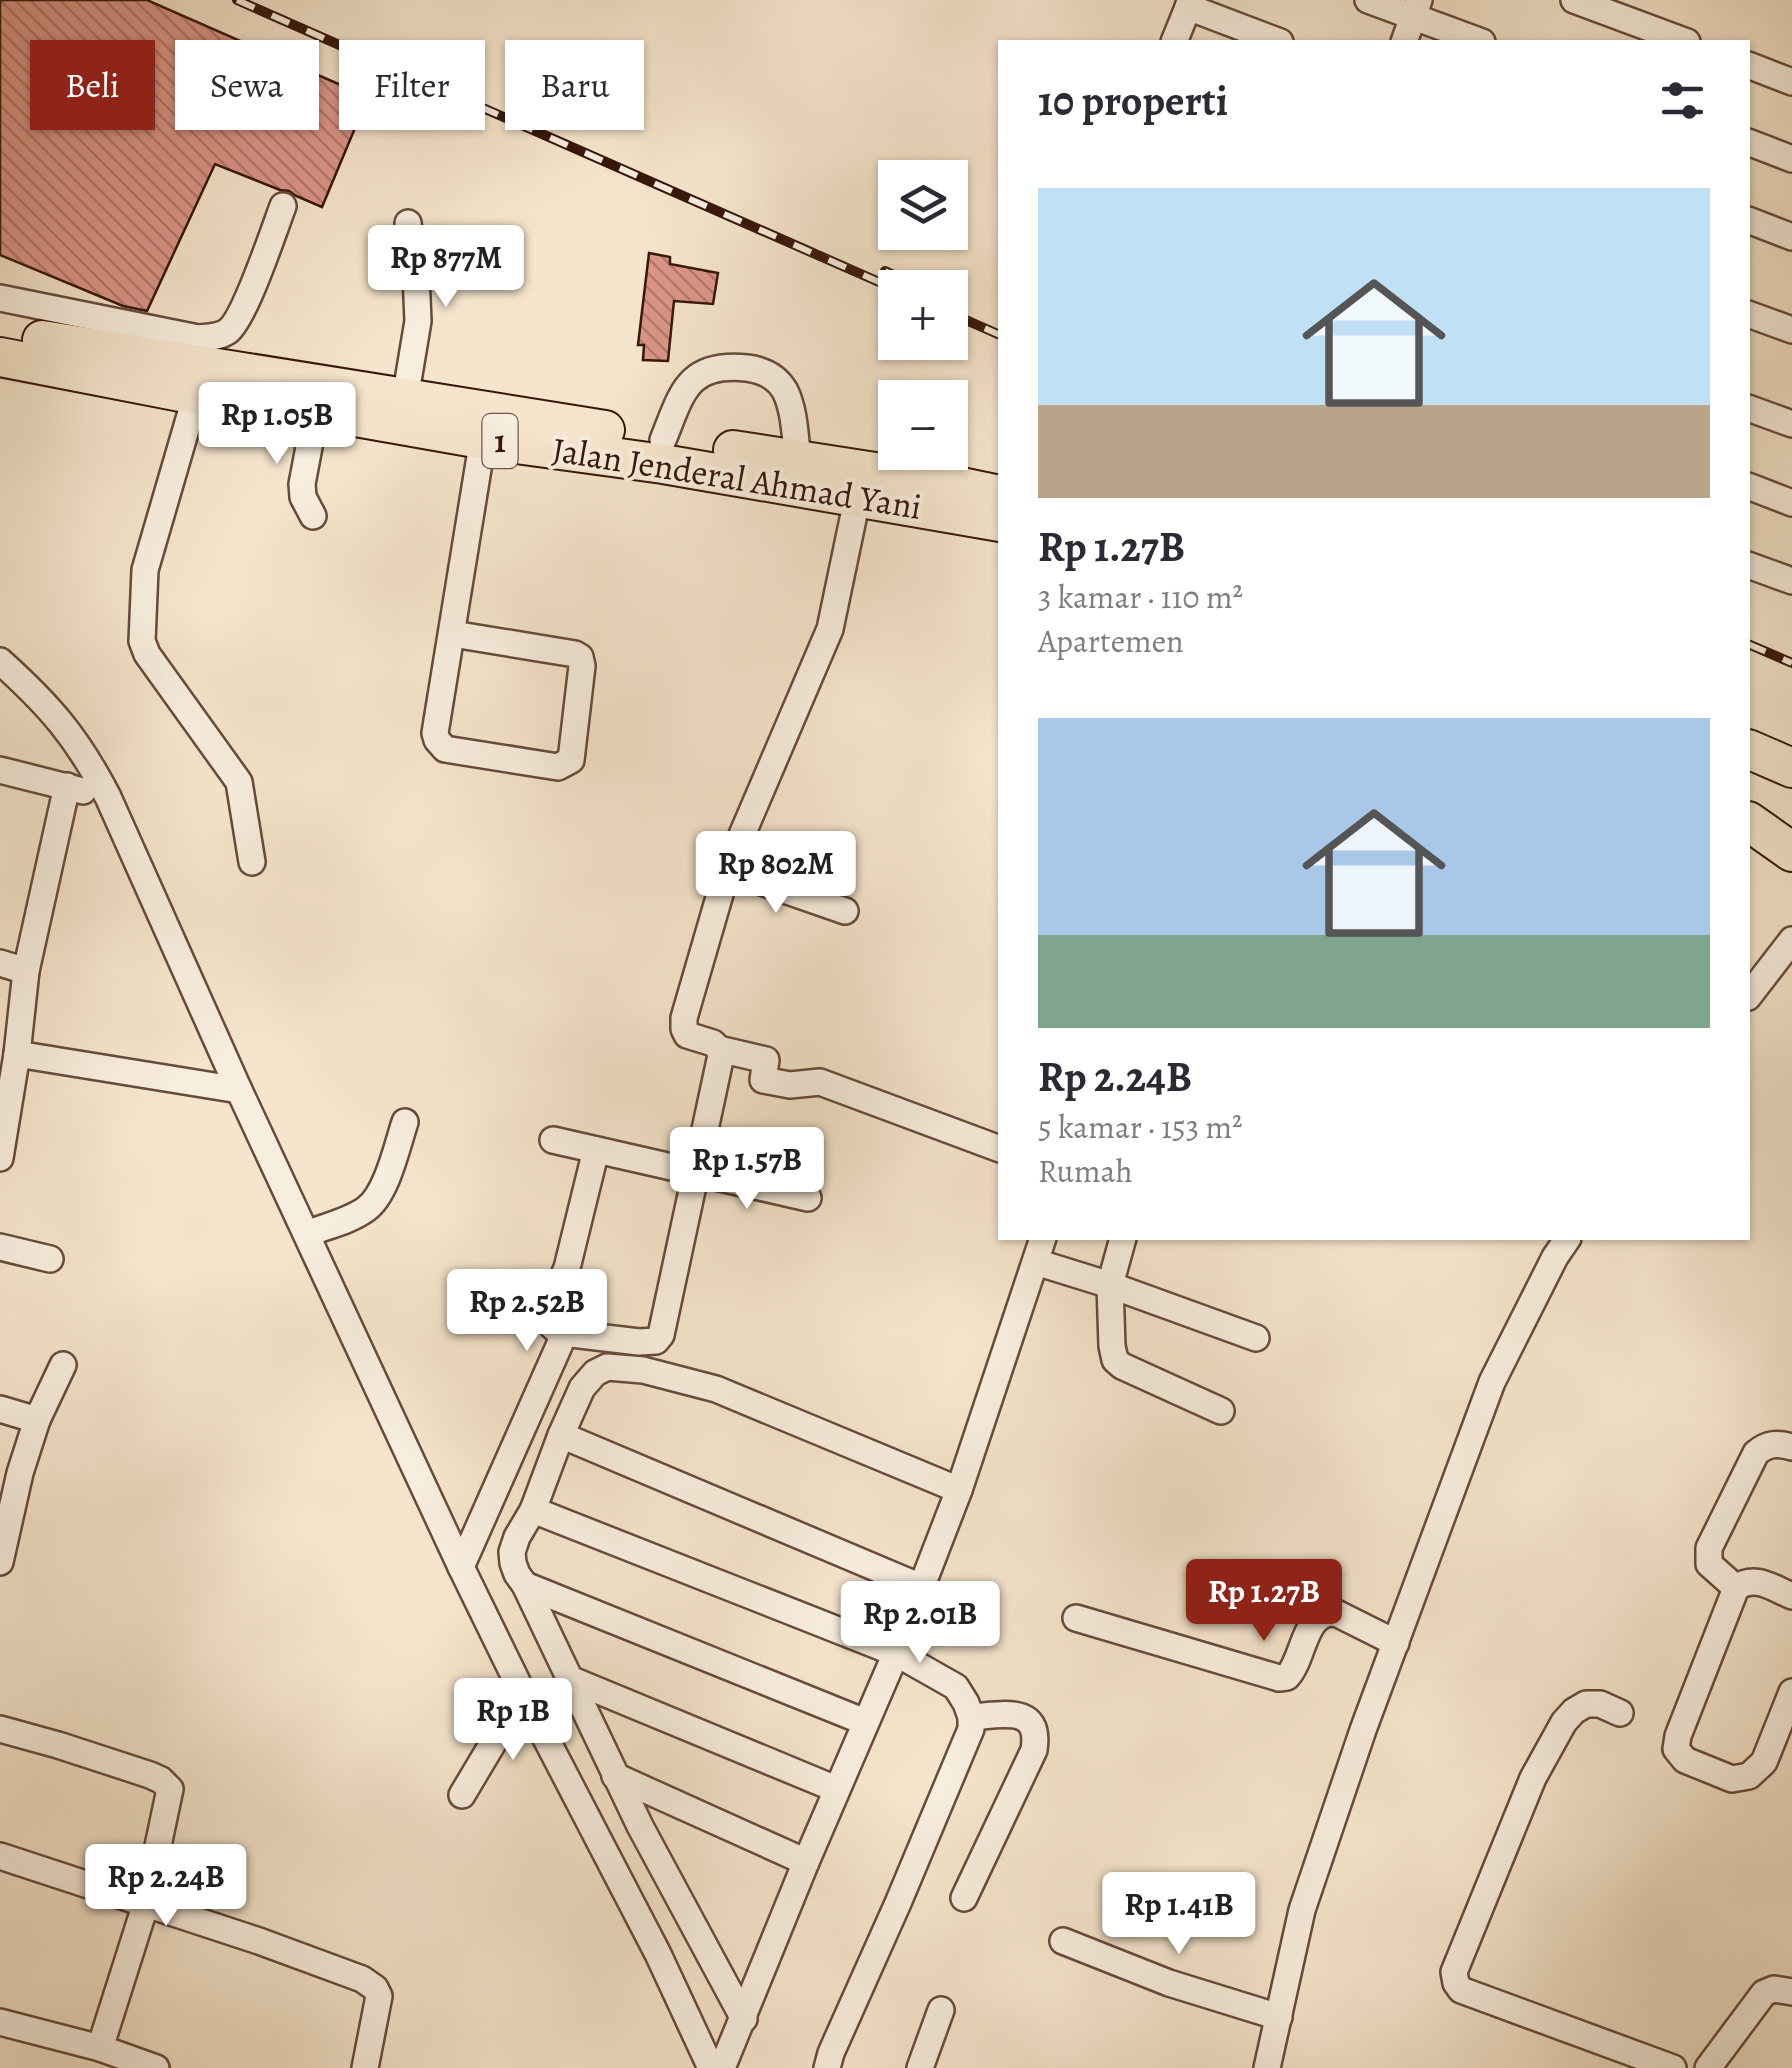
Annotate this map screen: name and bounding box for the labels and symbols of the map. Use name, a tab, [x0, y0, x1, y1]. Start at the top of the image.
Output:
pin: Rp 877M	[354, 225, 538, 310]
pin: Rp 1.05B	[174, 382, 380, 467]
road number: 1	[482, 414, 518, 468]
street label: Jalan Jenderal Ahmad Yani	[549, 425, 925, 531]
pin: Rp 802M	[684, 831, 868, 916]
pin: Rp 1.57B	[644, 1127, 850, 1212]
pin: Rp 2.52B	[424, 1269, 630, 1354]
pin: Rp 1.27B	[1161, 1559, 1367, 1644]
pin: Rp 2.01B	[817, 1581, 1023, 1666]
pin: Rp 1B	[443, 1678, 583, 1763]
pin: Rp 2.24B	[63, 1844, 269, 1929]
pin: Rp 1.41B	[1076, 1872, 1282, 1957]

